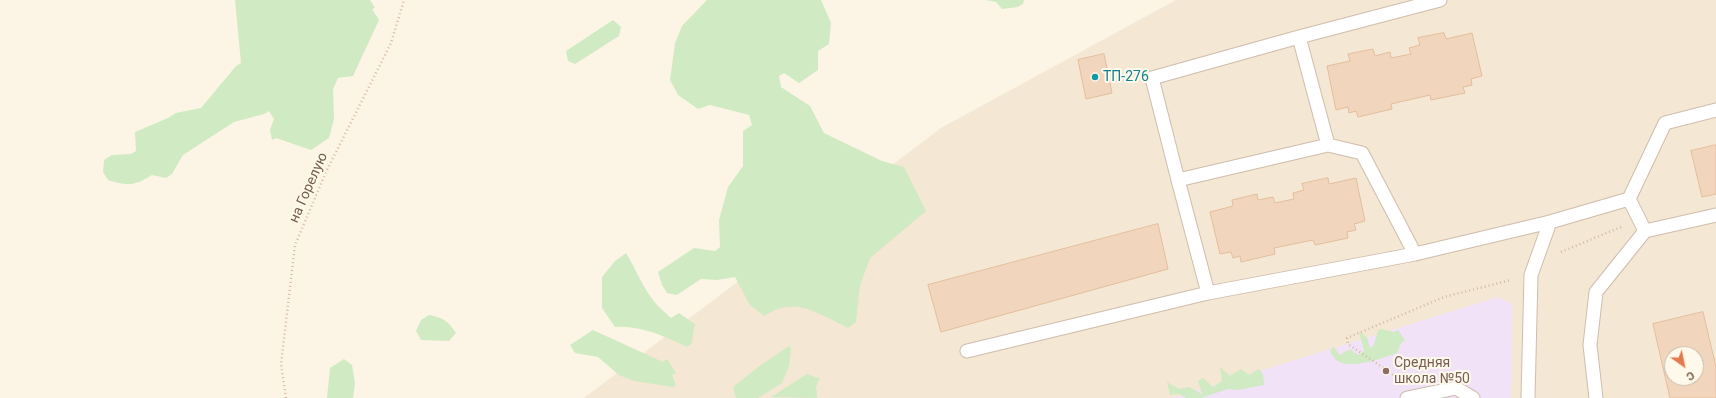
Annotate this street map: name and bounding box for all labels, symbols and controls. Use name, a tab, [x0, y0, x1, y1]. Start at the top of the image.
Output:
place label: ТП-276	[1103, 69, 1149, 85]
marker: ТП-276	[1090, 72, 1100, 82]
street label: на Горелую	[286, 150, 332, 226]
north arrow	[1664, 346, 1704, 386]
place label: Средняя школа №50	[1394, 355, 1470, 388]
marker: Средняя школа №50	[1381, 366, 1391, 376]
text: С	[1684, 368, 1697, 383]

